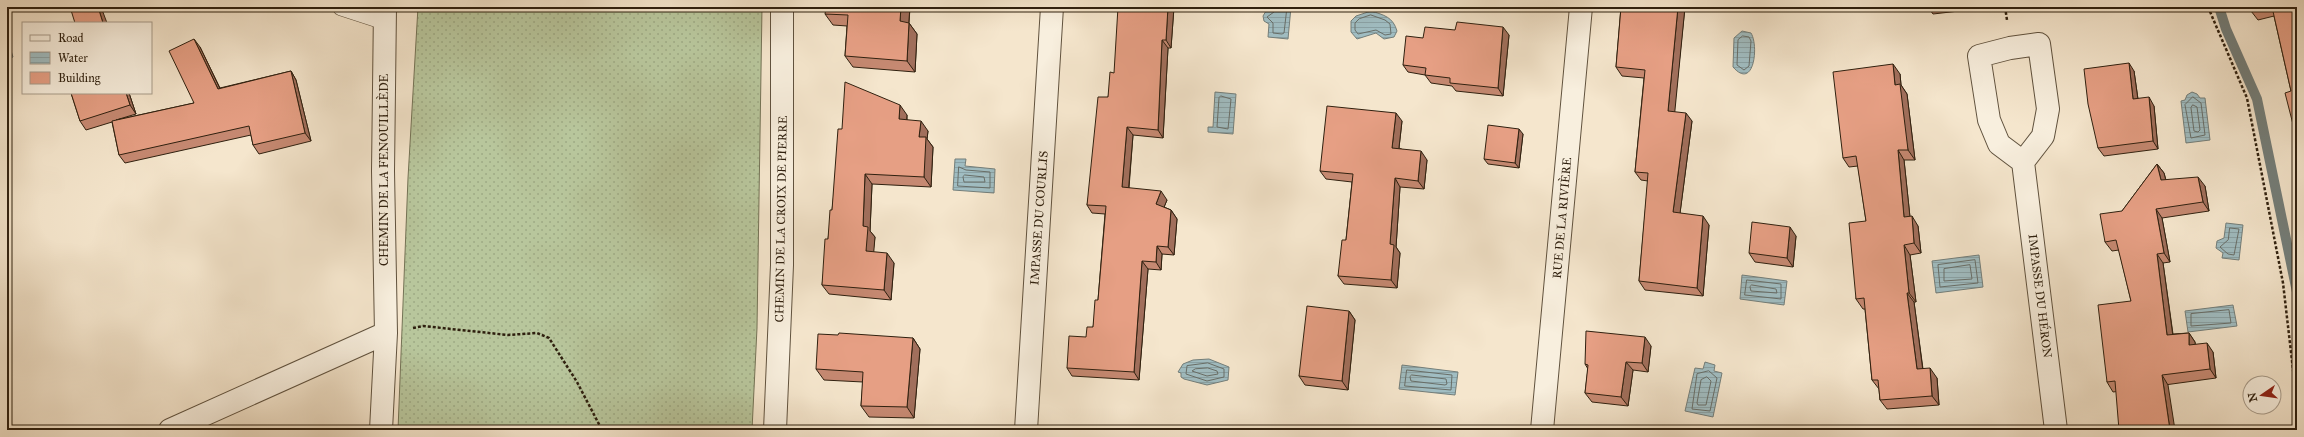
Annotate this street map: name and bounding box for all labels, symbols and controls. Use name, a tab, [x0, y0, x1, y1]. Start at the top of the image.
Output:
legend	[22, 22, 152, 94]
text: Road	[58, 31, 84, 45]
text: Water	[58, 51, 88, 65]
text: Building	[58, 71, 101, 86]
street label: CHEMIN DE LA FENOUILLÈDE	[375, 73, 391, 266]
street label: CHEMIN DE LA CROIX DE PIERRE	[772, 115, 790, 323]
street label: IMPASSE DU COURLIS	[1027, 150, 1051, 286]
street label: RUE DE LA RIVIÈRE	[1548, 156, 1574, 279]
street label: IMPASSE DU HÉRON	[2025, 233, 2057, 359]
north arrow	[2242, 375, 2282, 415]
text: N	[2245, 390, 2260, 403]

